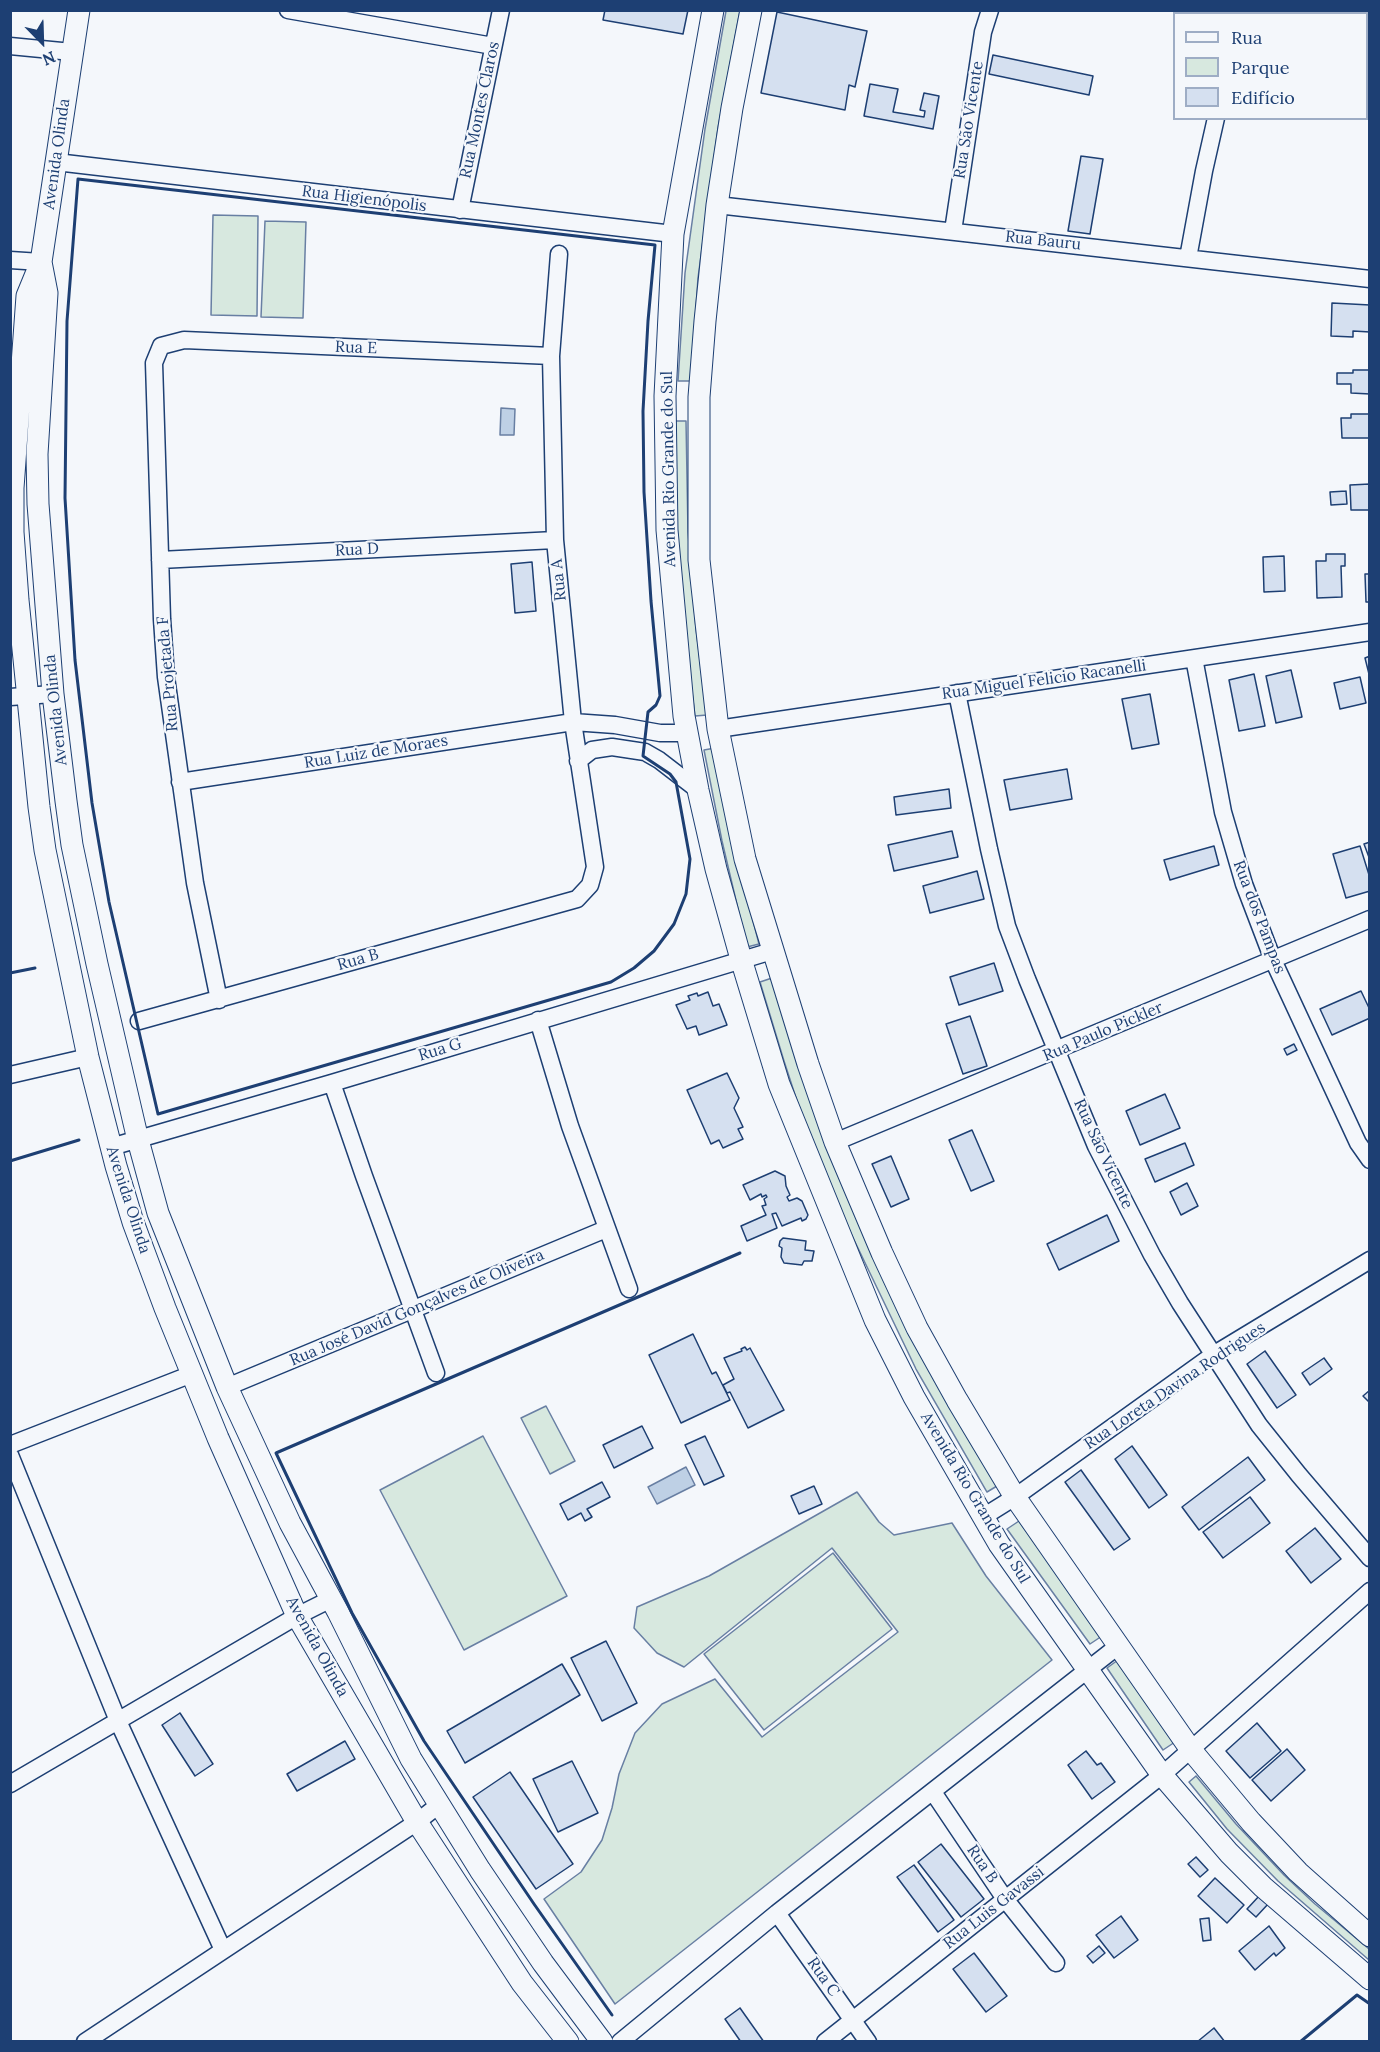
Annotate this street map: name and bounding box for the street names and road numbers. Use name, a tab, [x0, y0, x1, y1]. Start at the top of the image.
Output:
street label: Rua Montes Claros	[456, 40, 504, 180]
street label: Rua São Vicente	[950, 60, 988, 180]
street label: Avenida Olinda	[40, 97, 74, 211]
street label: Rua Higienópolis	[301, 182, 427, 216]
street label: Rua Bauru	[1004, 227, 1082, 255]
street label: Rua E	[335, 338, 377, 358]
street label: Avenida Rio Grande do Sul	[658, 371, 680, 567]
street label: Rua D	[335, 539, 379, 561]
street label: Rua A	[547, 558, 571, 602]
street label: Rua Projetada F	[153, 615, 183, 733]
street label: Avenida Olinda	[41, 653, 71, 767]
street label: Rua Miguel Felicio Racanelli	[941, 656, 1147, 704]
street label: Rua Luiz de Moraes	[303, 731, 449, 773]
street label: Rua dos Pampas	[1229, 858, 1289, 976]
street label: Rua B	[335, 945, 381, 975]
street label: Rua Paulo Pickler	[1040, 998, 1166, 1066]
street label: Rua G	[416, 1034, 464, 1066]
street label: Rua São Vicente	[1069, 1096, 1137, 1212]
street label: Avenida Olinda	[102, 1144, 154, 1256]
street label: Rua José David Gonçalves de Oliveira	[287, 1246, 547, 1370]
street label: Rua Loreta Davina Rodrigues	[1081, 1318, 1269, 1454]
street label: Avenida Rio Grande do Sul	[916, 1409, 1034, 1587]
street label: Avenida Olinda	[282, 1594, 352, 1700]
street label: Rua B	[962, 1841, 1002, 1887]
street label: Rua Luis Gavassi	[940, 1863, 1048, 1953]
street label: Rua C	[803, 1954, 843, 2000]

